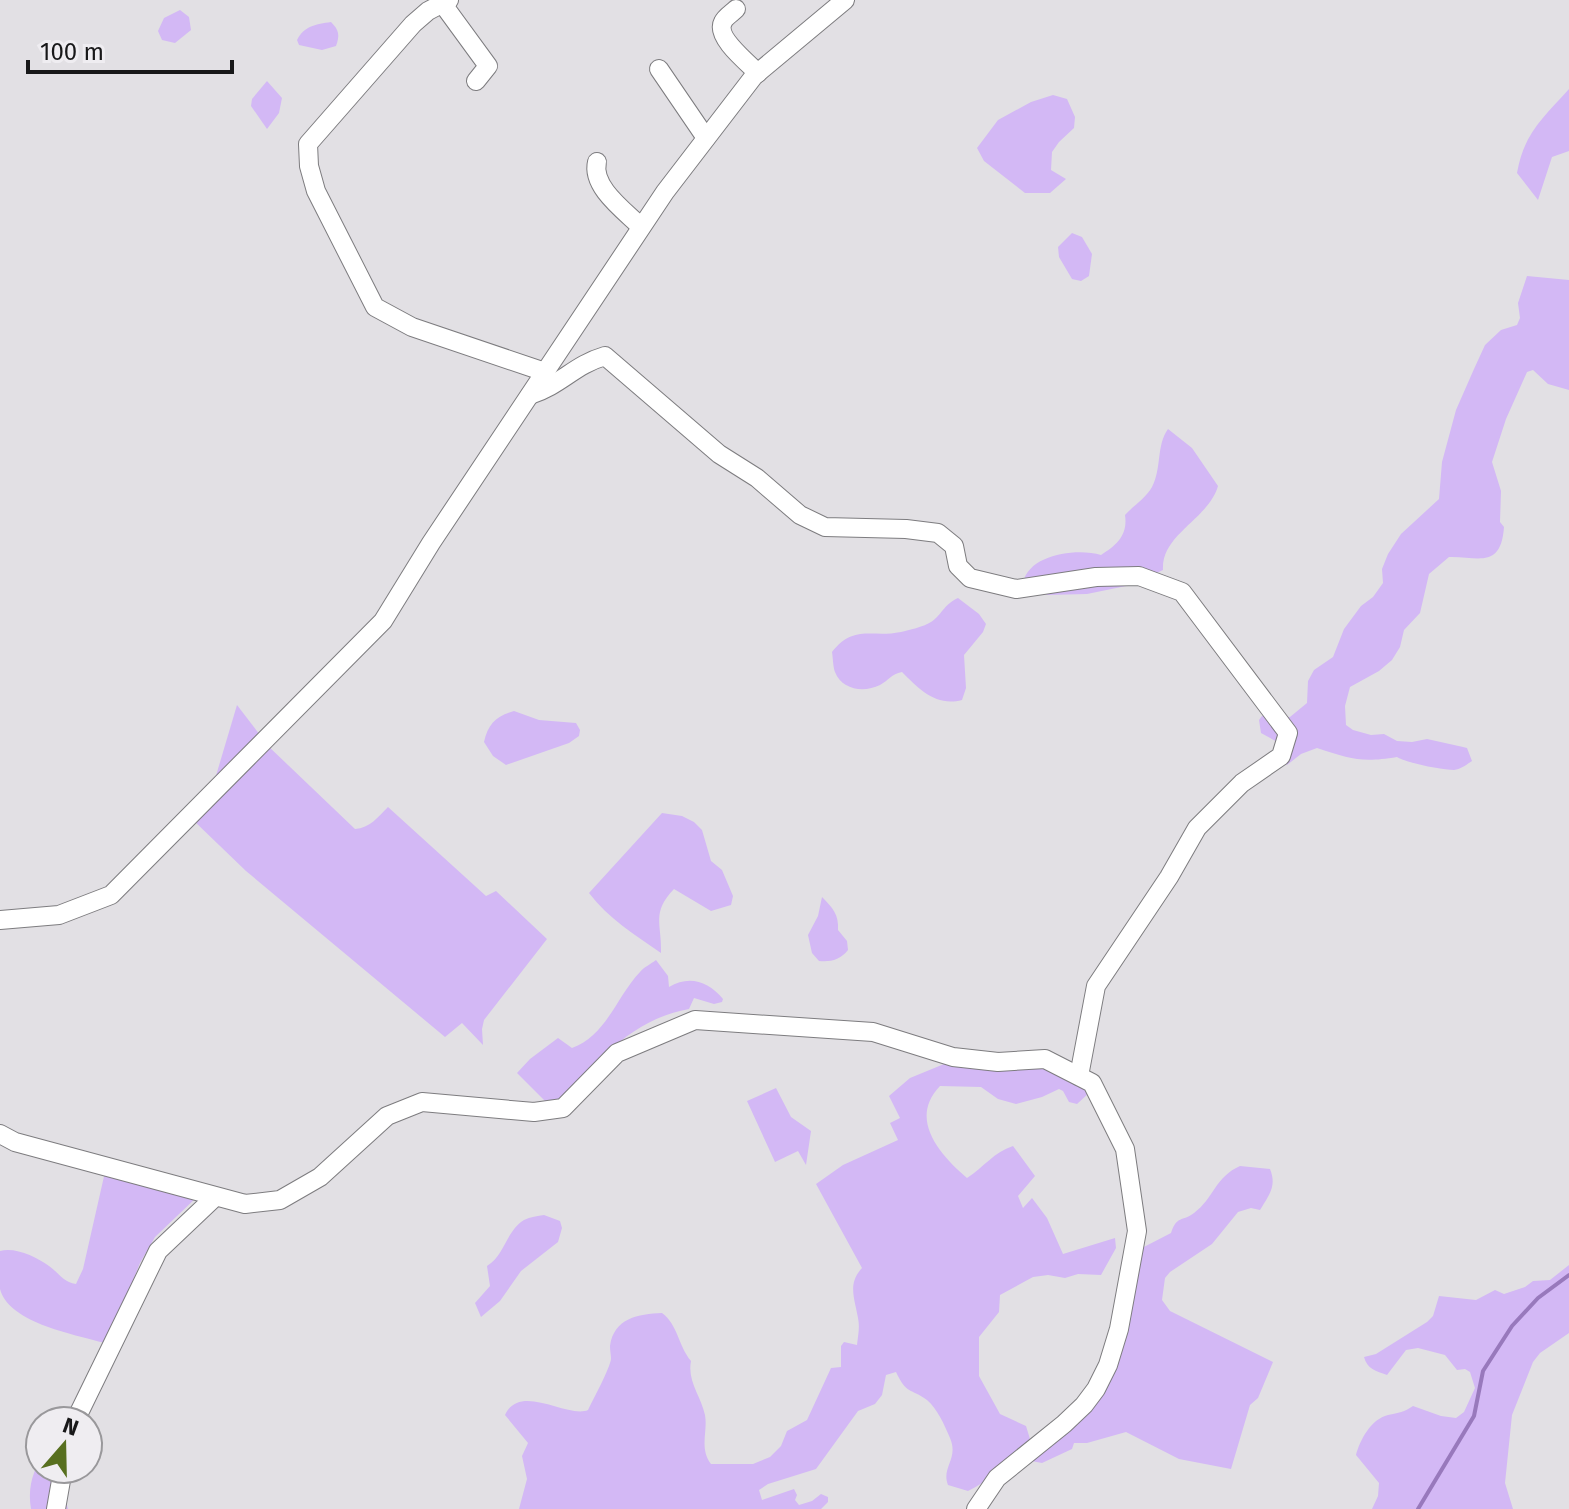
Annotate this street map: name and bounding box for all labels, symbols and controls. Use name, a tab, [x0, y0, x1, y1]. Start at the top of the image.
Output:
scale bar	[28, 24, 232, 74]
text: 100 m	[40, 38, 104, 66]
north arrow	[24, 1405, 104, 1485]
text: N	[59, 1411, 82, 1442]

